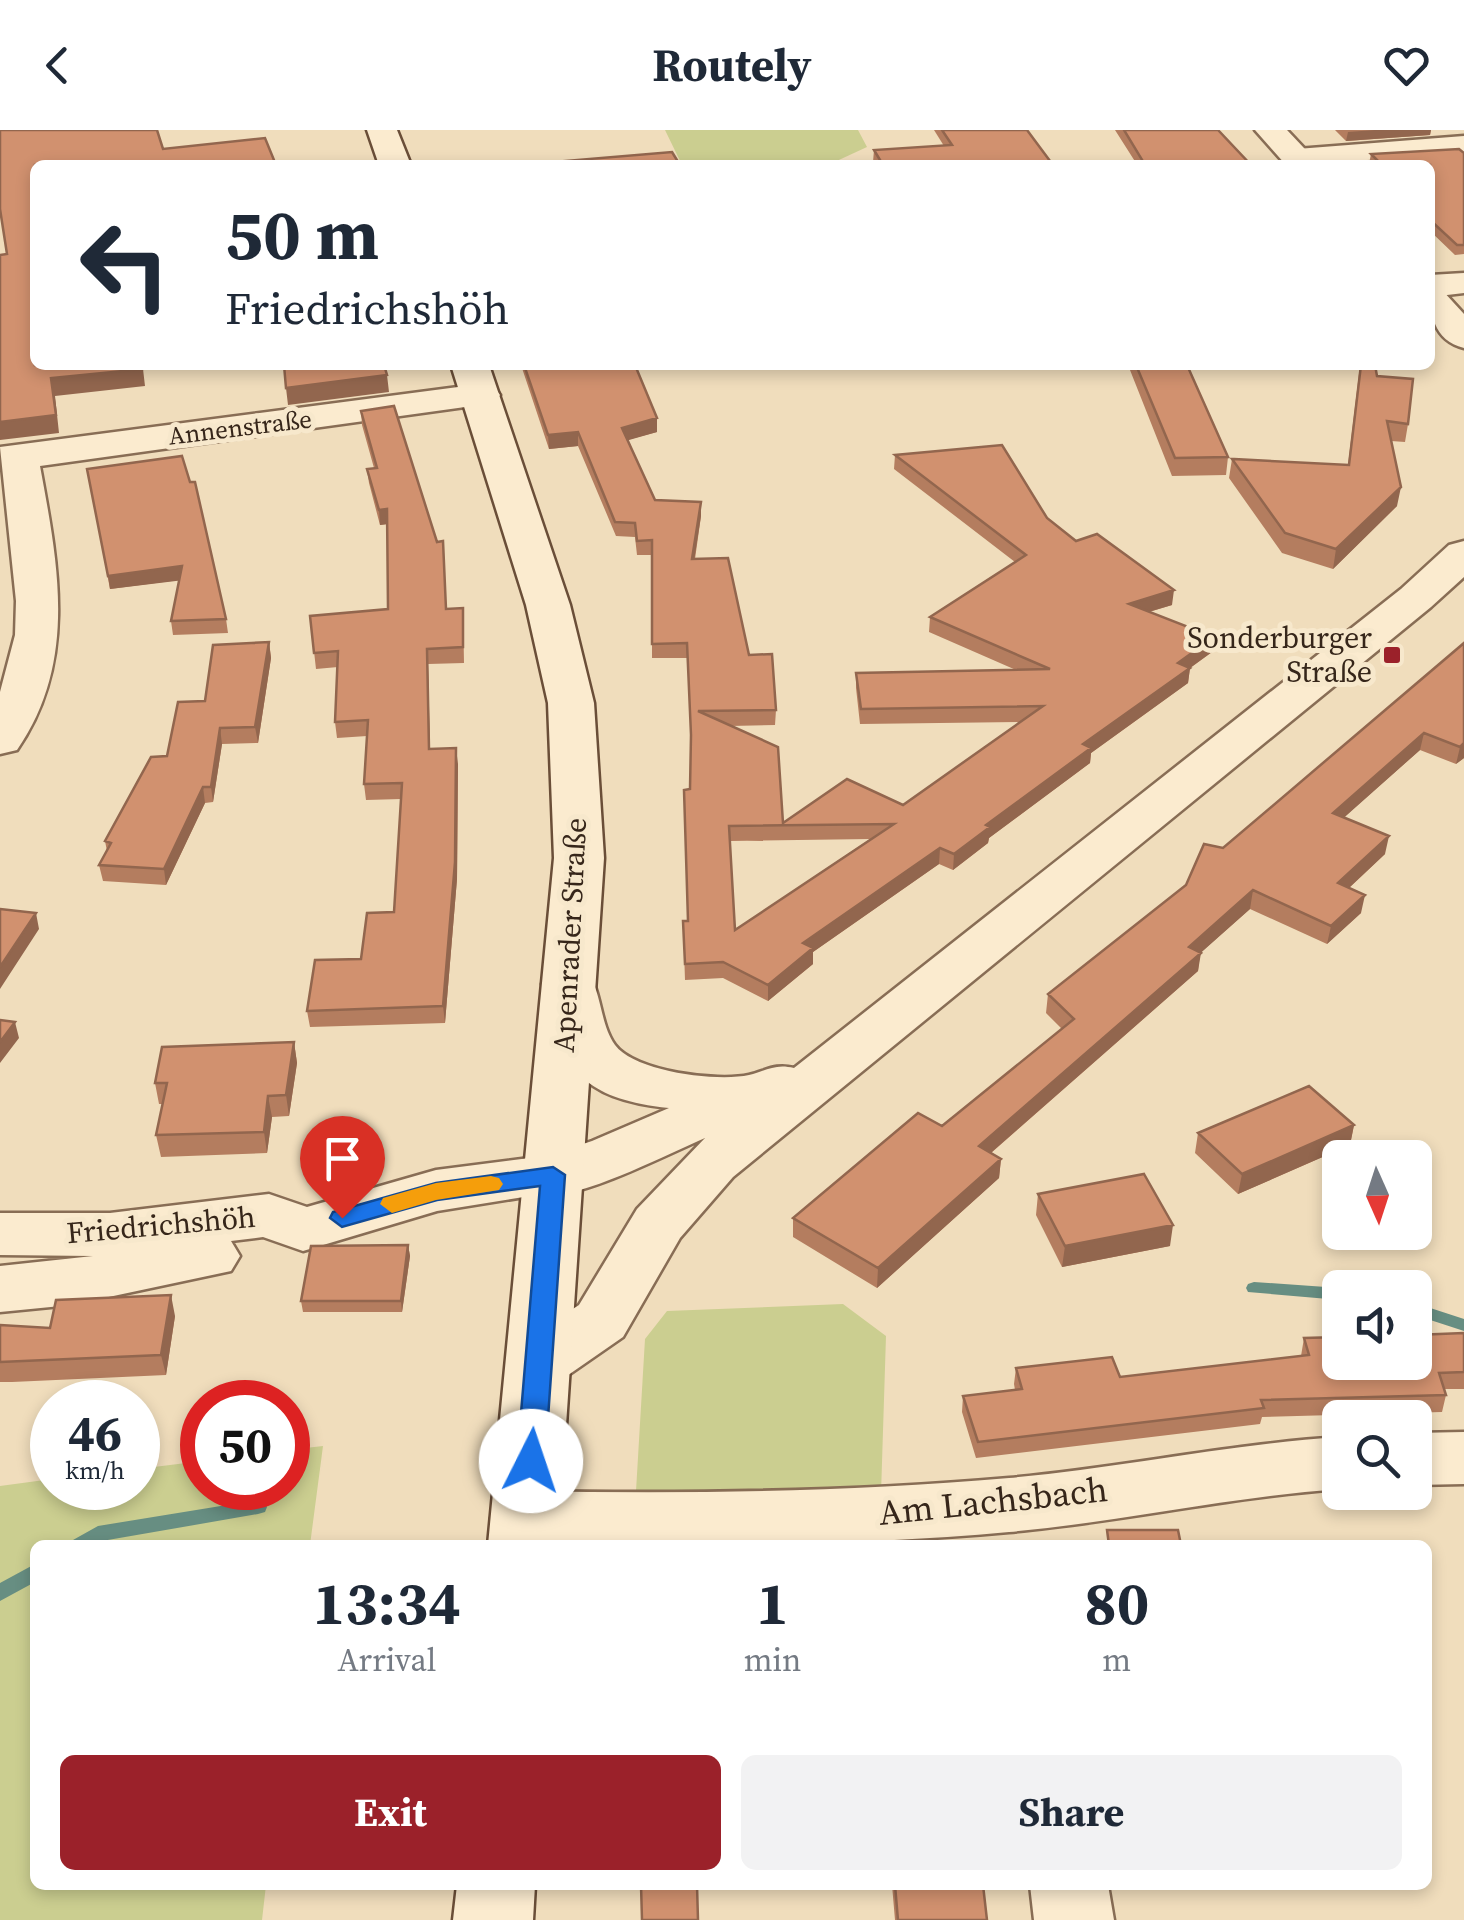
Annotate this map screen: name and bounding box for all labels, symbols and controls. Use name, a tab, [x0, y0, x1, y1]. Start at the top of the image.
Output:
text: Routely	[652, 34, 812, 96]
icon: back	[30, 38, 85, 93]
icon: heart	[1379, 38, 1434, 93]
text: 50 m	[225, 186, 379, 282]
icon: left	[60, 200, 190, 330]
text: Friedrichshöh	[225, 277, 509, 339]
street label: Annenstraße	[166, 401, 314, 453]
place label: Sonderburger Straße	[1187, 617, 1372, 692]
marker: Sonderburger Straße	[1381, 644, 1403, 666]
street label: Apenrader Straße	[543, 816, 596, 1053]
pin	[300, 1116, 385, 1219]
icon: arrive	[315, 1131, 370, 1186]
north arrow	[1322, 1140, 1432, 1250]
map controls	[1322, 1140, 1432, 1510]
street label: Friedrichshöh	[65, 1196, 257, 1253]
button: sound	[1322, 1270, 1432, 1380]
speed limit sign: 50	[180, 1380, 310, 1510]
text: 46	[68, 1398, 122, 1467]
button: search	[1322, 1400, 1432, 1510]
position arrow	[479, 1409, 583, 1513]
text: km/h	[65, 1453, 125, 1487]
street label: Am Lachsbach	[876, 1465, 1110, 1537]
text: 13:34	[313, 1562, 461, 1644]
text: 1	[756, 1562, 789, 1644]
text: 80	[1084, 1562, 1149, 1644]
text: Arrival	[337, 1638, 436, 1682]
text: min	[744, 1638, 801, 1682]
text: m	[1102, 1638, 1131, 1682]
button: Exit	[60, 1755, 721, 1870]
button: Share	[741, 1755, 1402, 1870]

